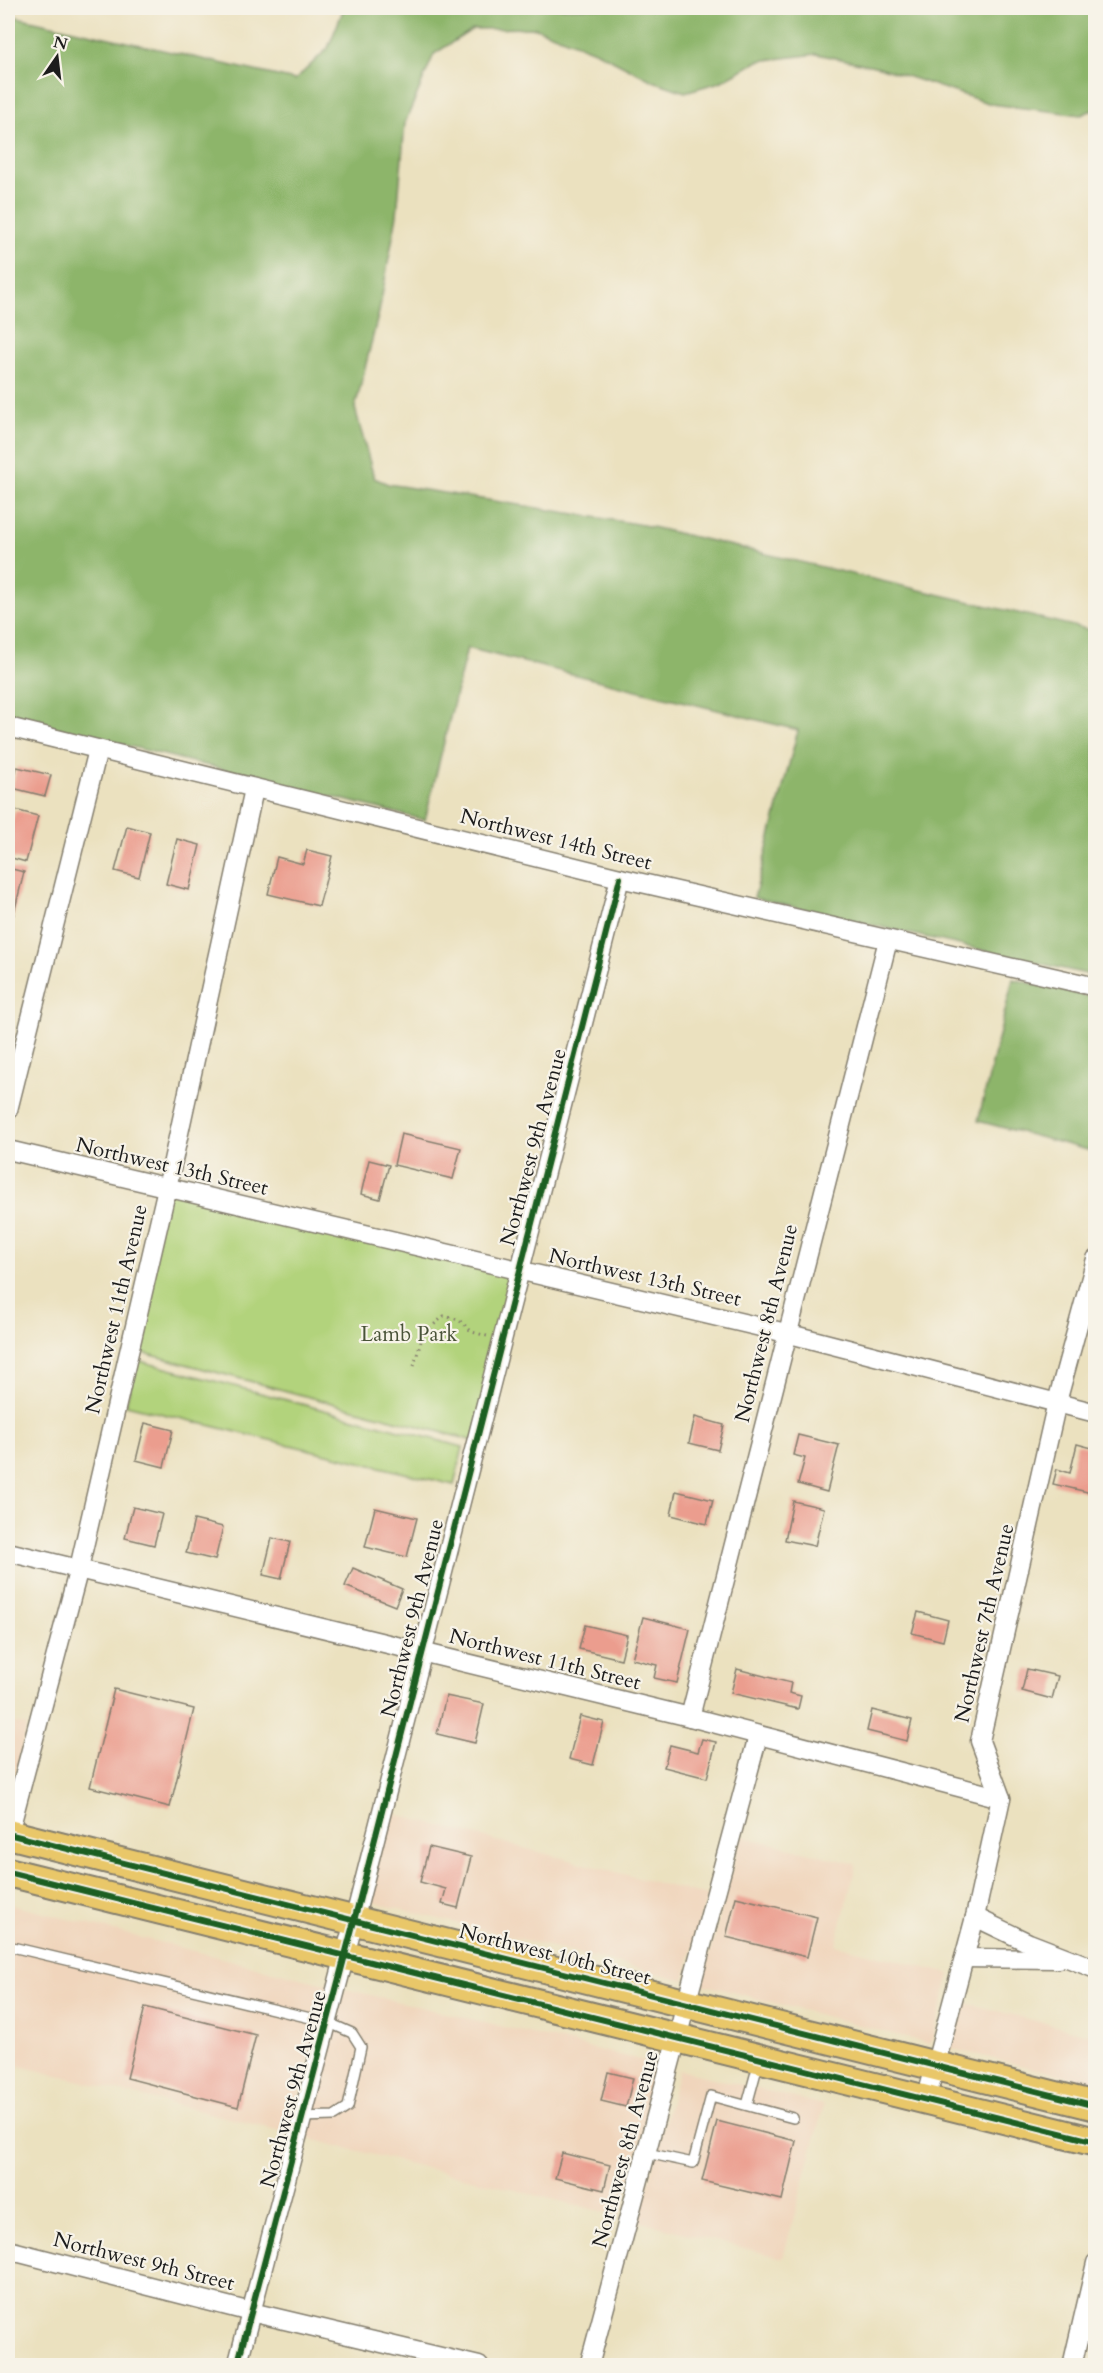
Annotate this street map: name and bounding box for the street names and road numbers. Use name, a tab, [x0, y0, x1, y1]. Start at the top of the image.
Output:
street label: Northwest 14th Street	[457, 802, 655, 877]
street label: Northwest 9th Avenue	[493, 1045, 574, 1249]
street label: Northwest 13th Street	[73, 1130, 271, 1203]
street label: Northwest 11th Avenue	[78, 1202, 155, 1417]
street label: Northwest 8th Avenue	[728, 1221, 805, 1425]
street label: Northwest 13th Street	[546, 1241, 744, 1314]
street label: Northwest 9th Avenue	[374, 1516, 451, 1720]
street label: Northwest 7th Avenue	[947, 1521, 1021, 1725]
street label: Northwest 11th Street	[446, 1622, 644, 1697]
street label: Northwest 10th Street	[456, 1917, 654, 1992]
street label: Northwest 9th Avenue	[253, 1987, 334, 2191]
street label: Northwest 8th Avenue	[585, 2047, 666, 2251]
street label: Northwest 9th Street	[50, 2225, 238, 2298]

